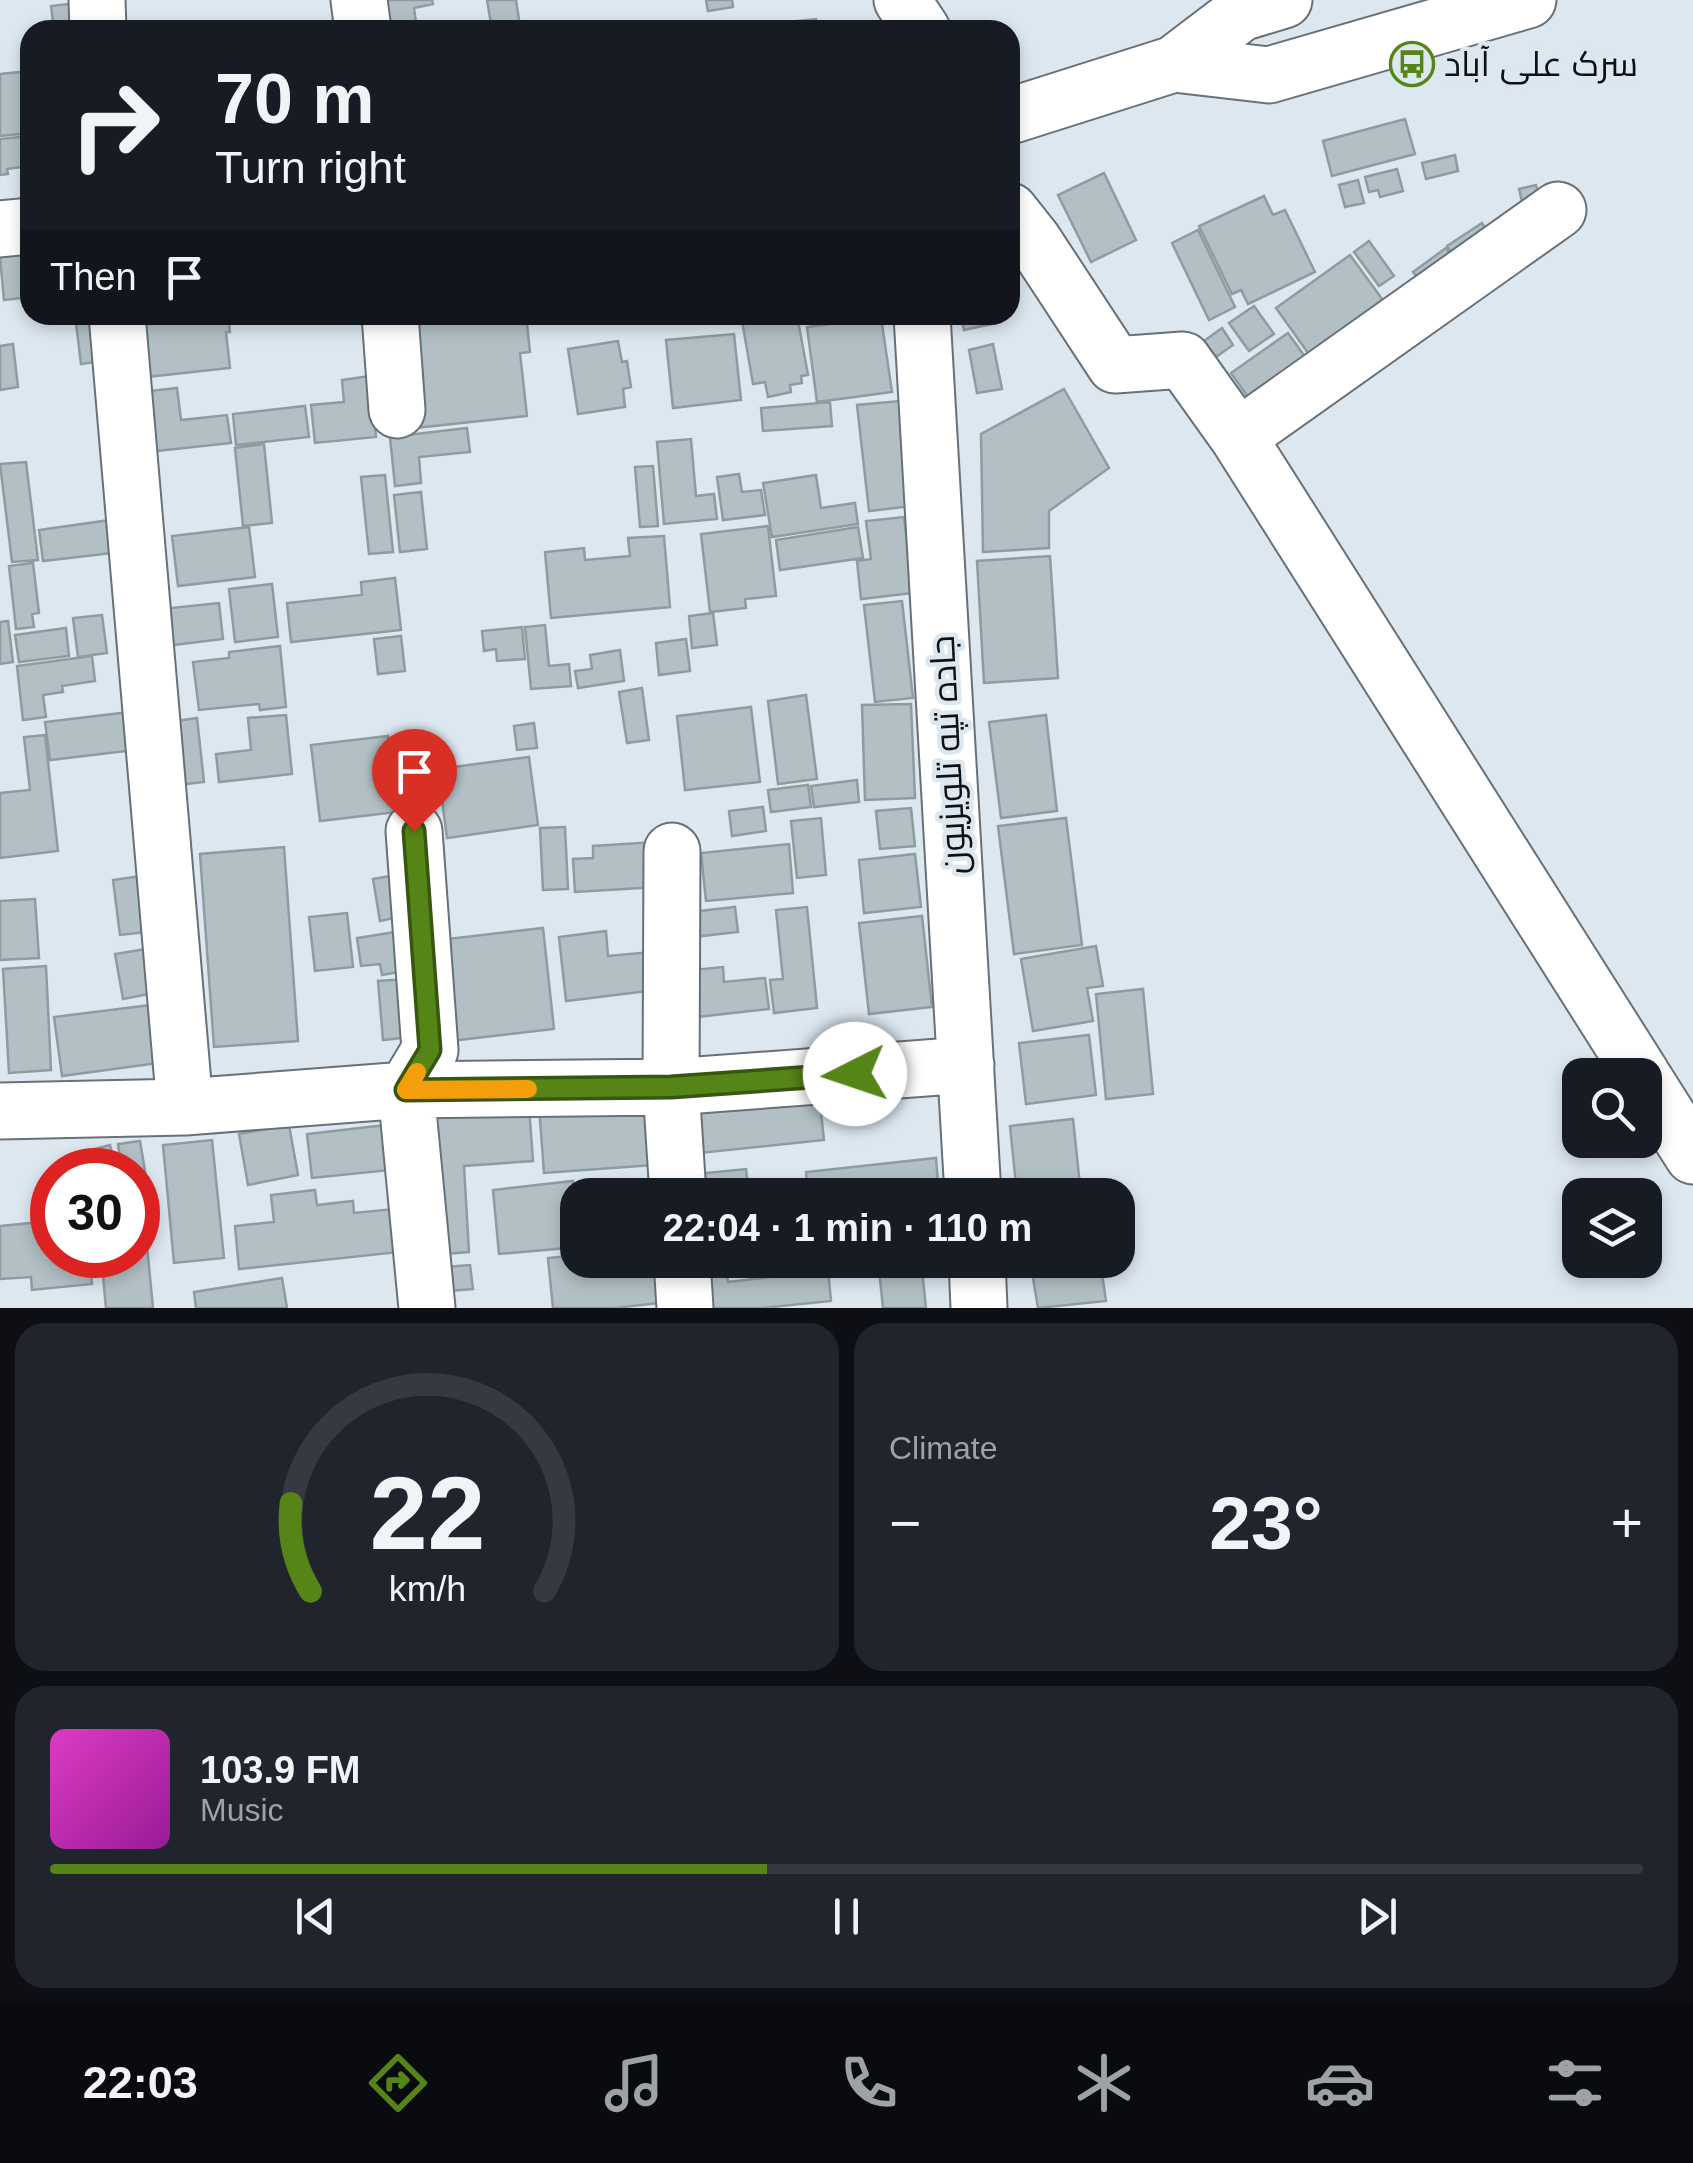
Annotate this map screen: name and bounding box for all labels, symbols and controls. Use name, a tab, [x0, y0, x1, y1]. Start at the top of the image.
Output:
bus stop icon: سرک علی آباد	[1389, 41, 1435, 87]
place label: سرک علی آباد	[1444, 44, 1638, 85]
icon: right	[50, 60, 180, 190]
text: 70 m	[215, 60, 375, 138]
text: Turn right	[215, 142, 406, 193]
icon: arrive	[157, 250, 212, 305]
text: Then	[50, 256, 137, 298]
street label: جاده تپه تلویزیون	[922, 634, 976, 876]
pin	[372, 729, 457, 832]
icon: arrive	[387, 744, 442, 799]
position arrow	[803, 1022, 907, 1126]
map controls	[1562, 1058, 1662, 1278]
button: search	[1562, 1058, 1662, 1158]
speed limit sign: 30	[30, 1148, 160, 1278]
button: layers	[1562, 1178, 1662, 1278]
text: 22:04 · 1 min · 110 m	[663, 1207, 1032, 1249]
text: Climate	[889, 1430, 997, 1466]
text: 22	[369, 1455, 485, 1571]
text: 23°	[1209, 1481, 1323, 1565]
text: −	[889, 1492, 921, 1554]
text: +	[1611, 1492, 1643, 1554]
text: km/h	[388, 1569, 466, 1609]
text: 103.9 FM	[200, 1749, 361, 1791]
text: Music	[200, 1792, 284, 1828]
icon: previous	[288, 1889, 343, 1944]
icon: pause	[819, 1889, 874, 1944]
icon: next	[1350, 1889, 1405, 1944]
icon: directions	[363, 2048, 433, 2118]
icon: music	[599, 2048, 669, 2118]
icon: phone	[834, 2048, 904, 2118]
icon: climate	[1069, 2048, 1139, 2118]
icon: car	[1305, 2048, 1375, 2118]
icon: filters	[1540, 2048, 1610, 2118]
text: 22:03	[83, 2057, 198, 2108]

